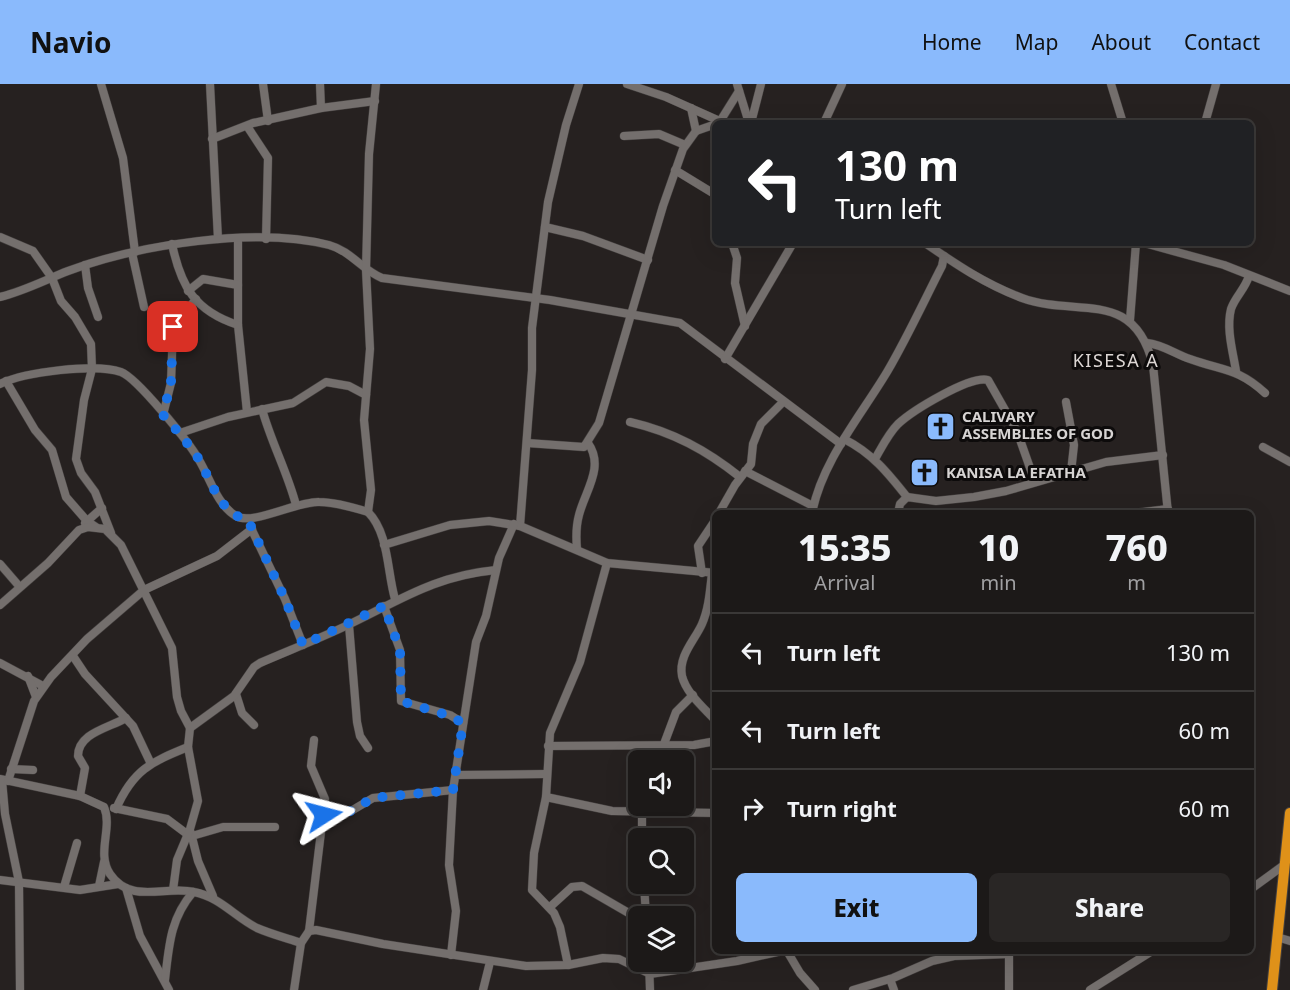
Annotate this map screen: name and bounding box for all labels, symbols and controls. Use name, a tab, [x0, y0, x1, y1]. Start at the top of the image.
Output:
text: Navio	[30, 23, 111, 61]
text: Home	[922, 28, 982, 56]
text: Map	[1015, 28, 1058, 56]
text: About	[1091, 28, 1151, 56]
text: Contact	[1184, 28, 1260, 56]
text: 130 m	[835, 136, 959, 193]
icon: left	[736, 144, 814, 222]
text: Turn left	[835, 190, 941, 227]
pin	[147, 301, 198, 352]
icon: arrive	[156, 310, 189, 343]
district label: KISESA A	[1073, 348, 1159, 372]
place label: CALIVARY ASSEMBLIES OF GOD	[962, 406, 1114, 443]
church icon: CALIVARY ASSEMBLIES OF GOD	[925, 410, 957, 442]
church icon: KANISA LA EFATHA	[909, 457, 941, 489]
place label: KANISA LA EFATHA	[946, 462, 1086, 482]
text: 15:35	[798, 523, 892, 572]
text: 10	[978, 523, 1019, 572]
text: 760	[1105, 523, 1168, 572]
text: Arrival	[814, 569, 875, 596]
text: min	[980, 569, 1017, 596]
text: m	[1127, 569, 1146, 596]
icon: left	[736, 636, 769, 669]
text: Turn left	[787, 637, 881, 667]
text: 130 m	[1166, 637, 1230, 667]
icon: left	[736, 714, 769, 747]
text: Turn left	[787, 715, 881, 745]
text: 60 m	[1179, 715, 1230, 745]
map controls	[628, 750, 694, 972]
button: sound	[628, 750, 694, 816]
position arrow	[292, 783, 356, 847]
icon: right	[736, 792, 769, 825]
text: Turn right	[787, 793, 897, 823]
text: 60 m	[1179, 793, 1230, 823]
button: search	[628, 828, 694, 894]
button: Exit	[736, 873, 977, 942]
button: Share	[989, 873, 1230, 942]
button: layers	[628, 906, 694, 972]

